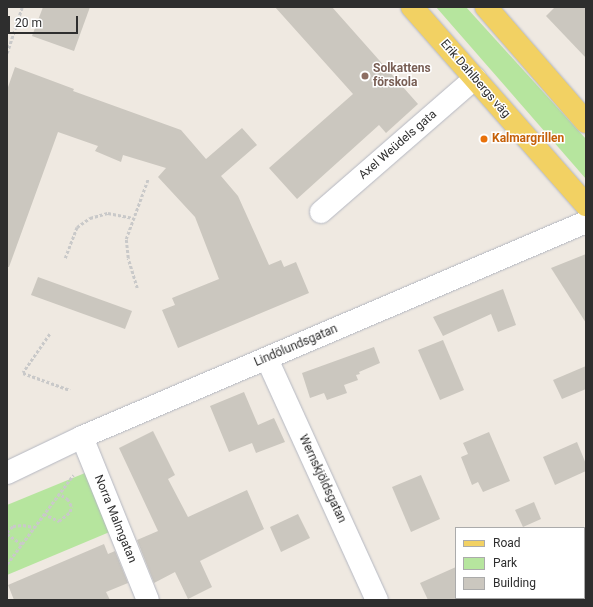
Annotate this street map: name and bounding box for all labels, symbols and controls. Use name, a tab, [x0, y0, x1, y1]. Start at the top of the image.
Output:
scale bar	[10, 8, 80, 34]
text: 20 m	[15, 16, 42, 30]
street label: Erik Dahlbergs väg	[437, 37, 513, 121]
place label: Solkattens förskola	[373, 62, 431, 90]
marker: Solkattens förskola	[360, 71, 370, 81]
street label: Axel Weüdels gata	[356, 107, 440, 183]
place label: Kalmargrillen	[492, 132, 564, 146]
marker: Kalmargrillen	[479, 134, 489, 144]
street label: Lindölundsgatan	[252, 322, 340, 370]
street label: Wernskjöldsgatan	[295, 433, 349, 525]
street label: Norra Malmgatan	[91, 473, 139, 565]
legend	[455, 527, 585, 599]
text: Road	[493, 536, 521, 550]
text: Park	[493, 556, 517, 570]
text: Building	[493, 576, 536, 590]

